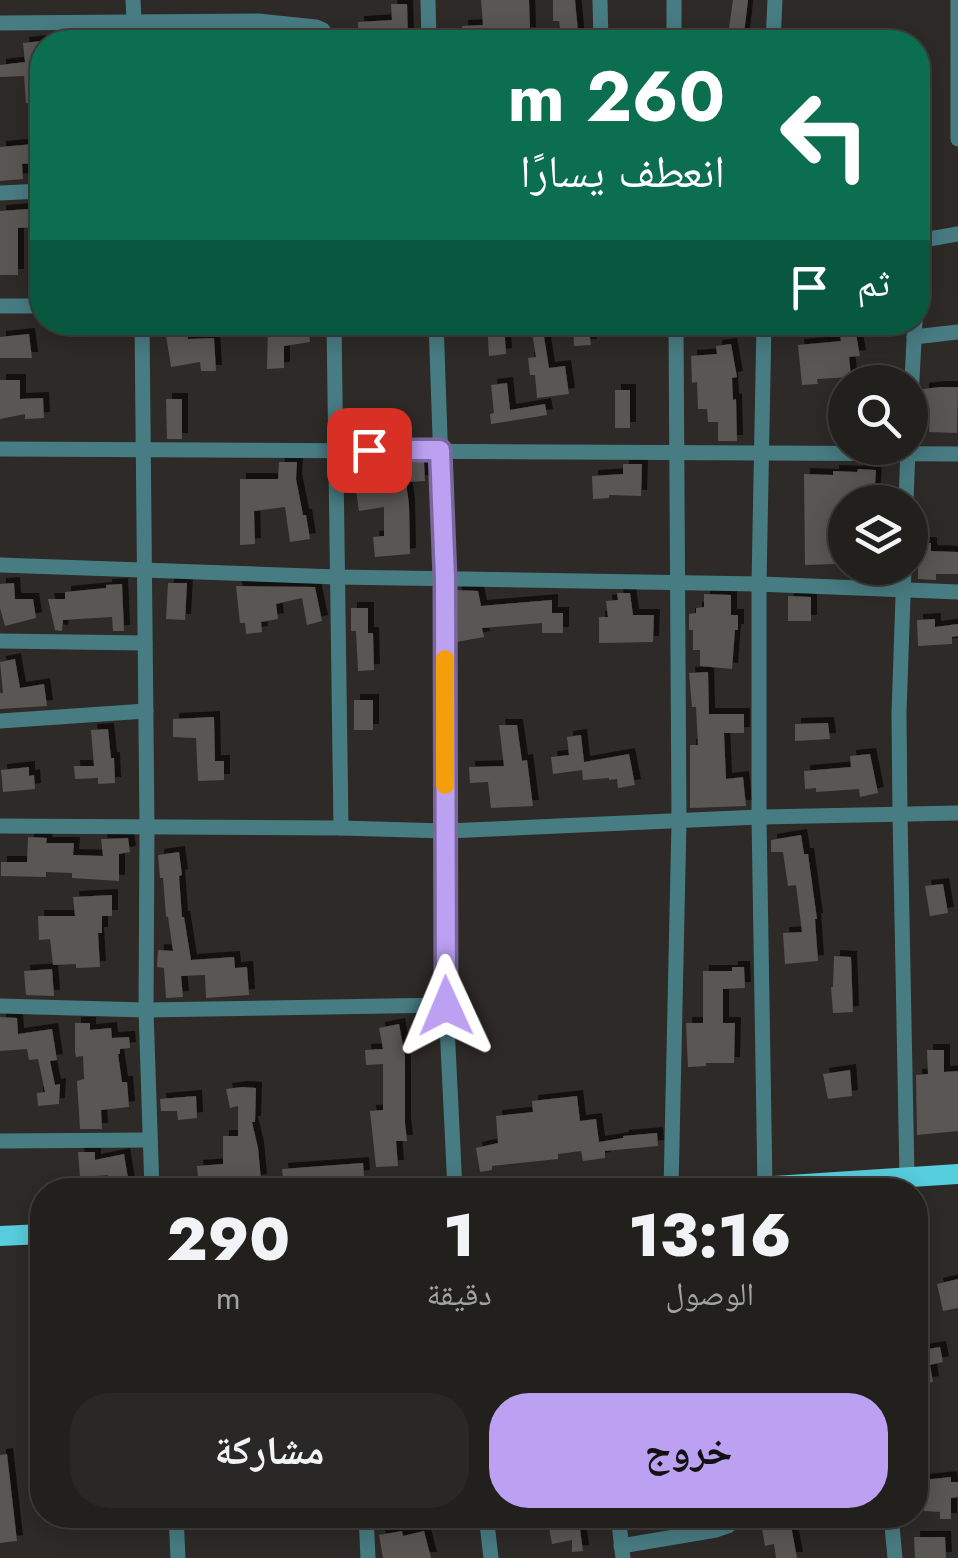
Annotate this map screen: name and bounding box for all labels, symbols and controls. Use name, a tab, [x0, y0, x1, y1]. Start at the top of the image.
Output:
text: 260 m	[508, 46, 725, 147]
icon: left	[760, 70, 890, 200]
text: انعطف يسارًا	[520, 139, 725, 204]
text: ثم	[857, 255, 890, 310]
icon: arrive	[782, 260, 837, 315]
map controls	[828, 365, 928, 585]
button: search	[828, 365, 928, 465]
pin	[327, 408, 412, 493]
icon: arrive	[342, 423, 397, 478]
button: layers	[828, 485, 928, 585]
position arrow	[394, 954, 498, 1058]
text: 1	[443, 1192, 475, 1279]
text: 13:16	[628, 1192, 792, 1279]
text: 290	[166, 1196, 290, 1283]
text: دقيقة	[427, 1271, 492, 1317]
text: الوصول	[666, 1271, 754, 1317]
text: m	[216, 1275, 241, 1321]
button: مشاركة	[70, 1393, 469, 1508]
button: خروج	[489, 1393, 888, 1508]

